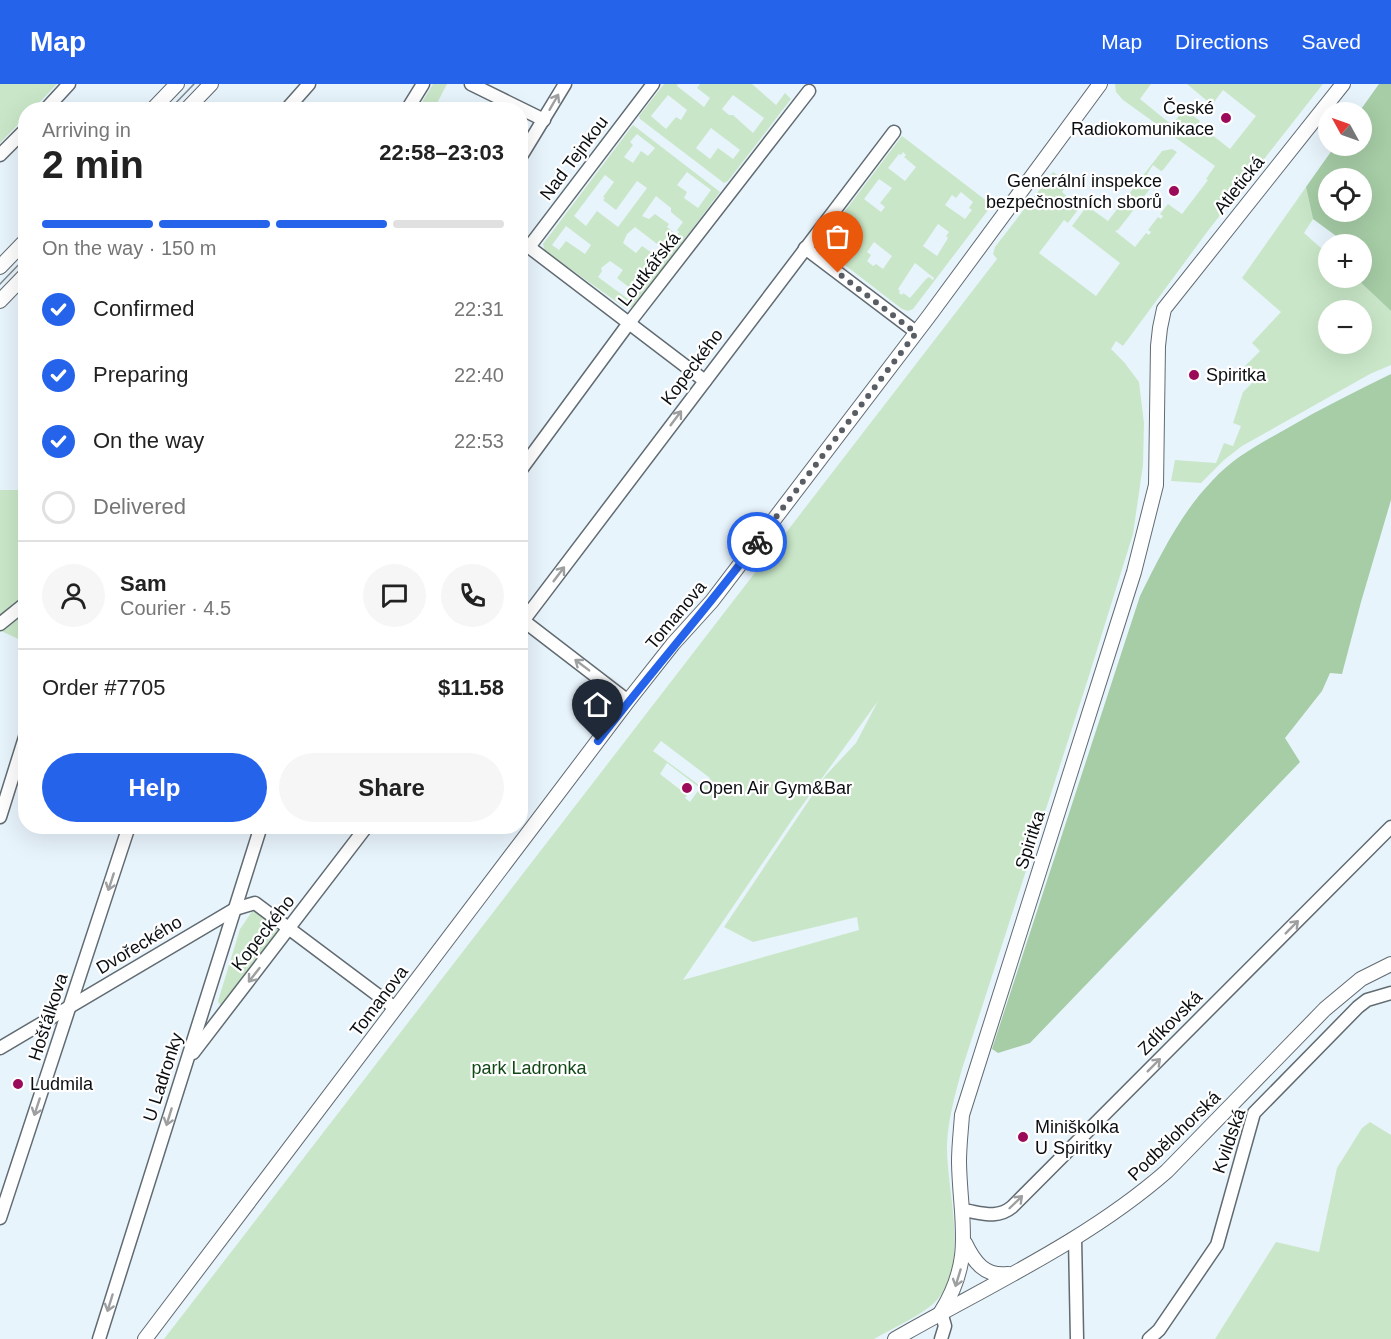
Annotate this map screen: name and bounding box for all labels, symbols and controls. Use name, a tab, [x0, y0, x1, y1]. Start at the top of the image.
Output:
text: Map	[30, 26, 86, 57]
text: Map	[1101, 30, 1142, 53]
text: Directions	[1175, 30, 1268, 53]
text: Saved	[1301, 30, 1361, 53]
one-way arrow	[548, 94, 560, 111]
place label: České Radiokomunikace	[1071, 97, 1214, 139]
north arrow	[1318, 102, 1372, 156]
map controls	[1318, 102, 1372, 354]
marker: České Radiokomunikace	[1219, 111, 1233, 125]
street label: Nad Tejnkou	[536, 112, 612, 204]
text: Arriving in	[42, 119, 131, 141]
text: 22:58–23:03	[379, 140, 504, 165]
text: 2 min	[42, 143, 144, 186]
street label: Atletická	[1210, 152, 1269, 218]
button: locate	[1318, 168, 1372, 222]
place label: Generální inspekce bezpečnostních sborů	[986, 171, 1162, 212]
marker: Generální inspekce bezpečnostních sborů	[1167, 184, 1181, 198]
pin	[812, 211, 863, 273]
icon: bag	[821, 220, 854, 253]
street label: Loutkářská	[614, 227, 685, 310]
button: +	[1318, 234, 1372, 288]
text: On the way · 150 m	[42, 237, 217, 259]
icon: check	[42, 293, 75, 326]
text: Confirmed	[93, 296, 194, 321]
text: 22:31	[454, 298, 504, 320]
button: −	[1318, 300, 1372, 354]
street label: Kopeckého	[657, 325, 727, 409]
icon: check	[42, 359, 75, 392]
text: Preparing	[93, 362, 188, 387]
text: 22:40	[454, 364, 504, 386]
place label: Spiritka	[1206, 365, 1267, 385]
marker: Spiritka	[1187, 368, 1201, 382]
one-way arrow	[670, 411, 683, 427]
icon: check	[42, 425, 75, 458]
text: On the way	[93, 428, 204, 453]
text: 22:53	[454, 430, 504, 452]
text: Delivered	[93, 494, 186, 519]
courier	[727, 512, 787, 572]
icon: bike	[741, 526, 774, 559]
button: person	[42, 564, 105, 627]
button: chat	[363, 564, 426, 627]
button: phone	[441, 564, 504, 627]
one-way arrow	[552, 566, 565, 582]
text: Sam	[120, 571, 166, 596]
street label: Tomanova	[642, 576, 711, 653]
text: Courier · 4.5	[120, 597, 231, 619]
one-way arrow	[574, 659, 590, 672]
text: Order #7705	[42, 675, 166, 700]
text: $11.58	[438, 675, 504, 700]
pin	[572, 679, 623, 741]
icon: home	[581, 688, 614, 721]
button: Help	[42, 753, 267, 822]
button: Share	[279, 753, 504, 822]
place label: Open Air Gym&Bar	[699, 778, 852, 798]
marker: Open Air Gym&Bar	[680, 781, 694, 795]
street label: Spiritka	[1011, 807, 1049, 872]
one-way arrow	[104, 872, 115, 891]
street label: Kopeckého	[227, 891, 299, 975]
street label: Dvořeckého	[93, 912, 185, 978]
one-way arrow	[1284, 919, 1299, 934]
street label: Tomanova	[346, 961, 413, 1040]
one-way arrow	[247, 967, 260, 983]
street label: Hošťálkova	[24, 970, 72, 1063]
street label: Zdíkovská	[1134, 986, 1207, 1059]
street label: U Ladronky	[139, 1030, 187, 1124]
one-way arrow	[1146, 1057, 1161, 1072]
park label: park Ladronka	[471, 1058, 588, 1078]
place label: Ludmila	[30, 1074, 94, 1094]
marker: Ludmila	[11, 1077, 25, 1091]
street label: Podbělohorská	[1124, 1086, 1225, 1185]
one-way arrow	[30, 1097, 41, 1116]
street label: Kvildská	[1209, 1105, 1250, 1176]
one-way arrow	[163, 1107, 174, 1126]
place label: Miniškolka U Spiritky	[1035, 1117, 1120, 1158]
marker: Miniškolka U Spiritky	[1016, 1130, 1030, 1144]
one-way arrow	[1008, 1195, 1023, 1210]
one-way arrow	[952, 1268, 963, 1287]
one-way arrow	[104, 1293, 115, 1312]

